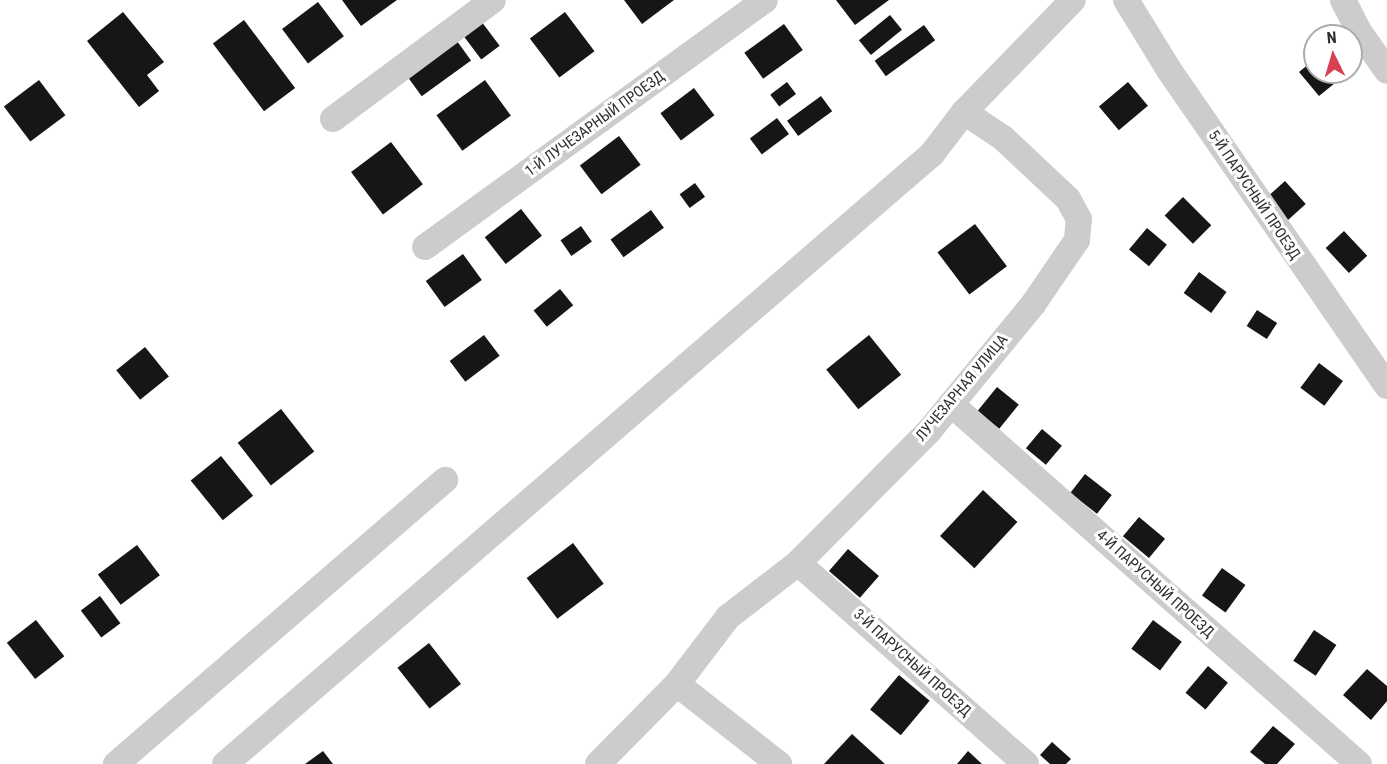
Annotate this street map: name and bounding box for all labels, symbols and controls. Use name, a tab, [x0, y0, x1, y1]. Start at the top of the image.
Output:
north arrow	[1303, 24, 1363, 84]
text: N	[1326, 28, 1337, 47]
street label: 1-Й ЛУЧЕЗАРНЫЙ ПРОЕЗД	[522, 67, 668, 181]
street label: 5-Й ПАРУСНЫЙ ПРОЕЗД	[1204, 127, 1304, 263]
street label: ЛУЧЕЗАРНАЯ УЛИЦА	[912, 331, 1012, 445]
street label: 4-Й ПАРУСНЫЙ ПРОЕЗД	[1093, 527, 1217, 641]
street label: 3-Й ПАРУСНЫЙ ПРОЕЗД	[850, 606, 974, 720]

